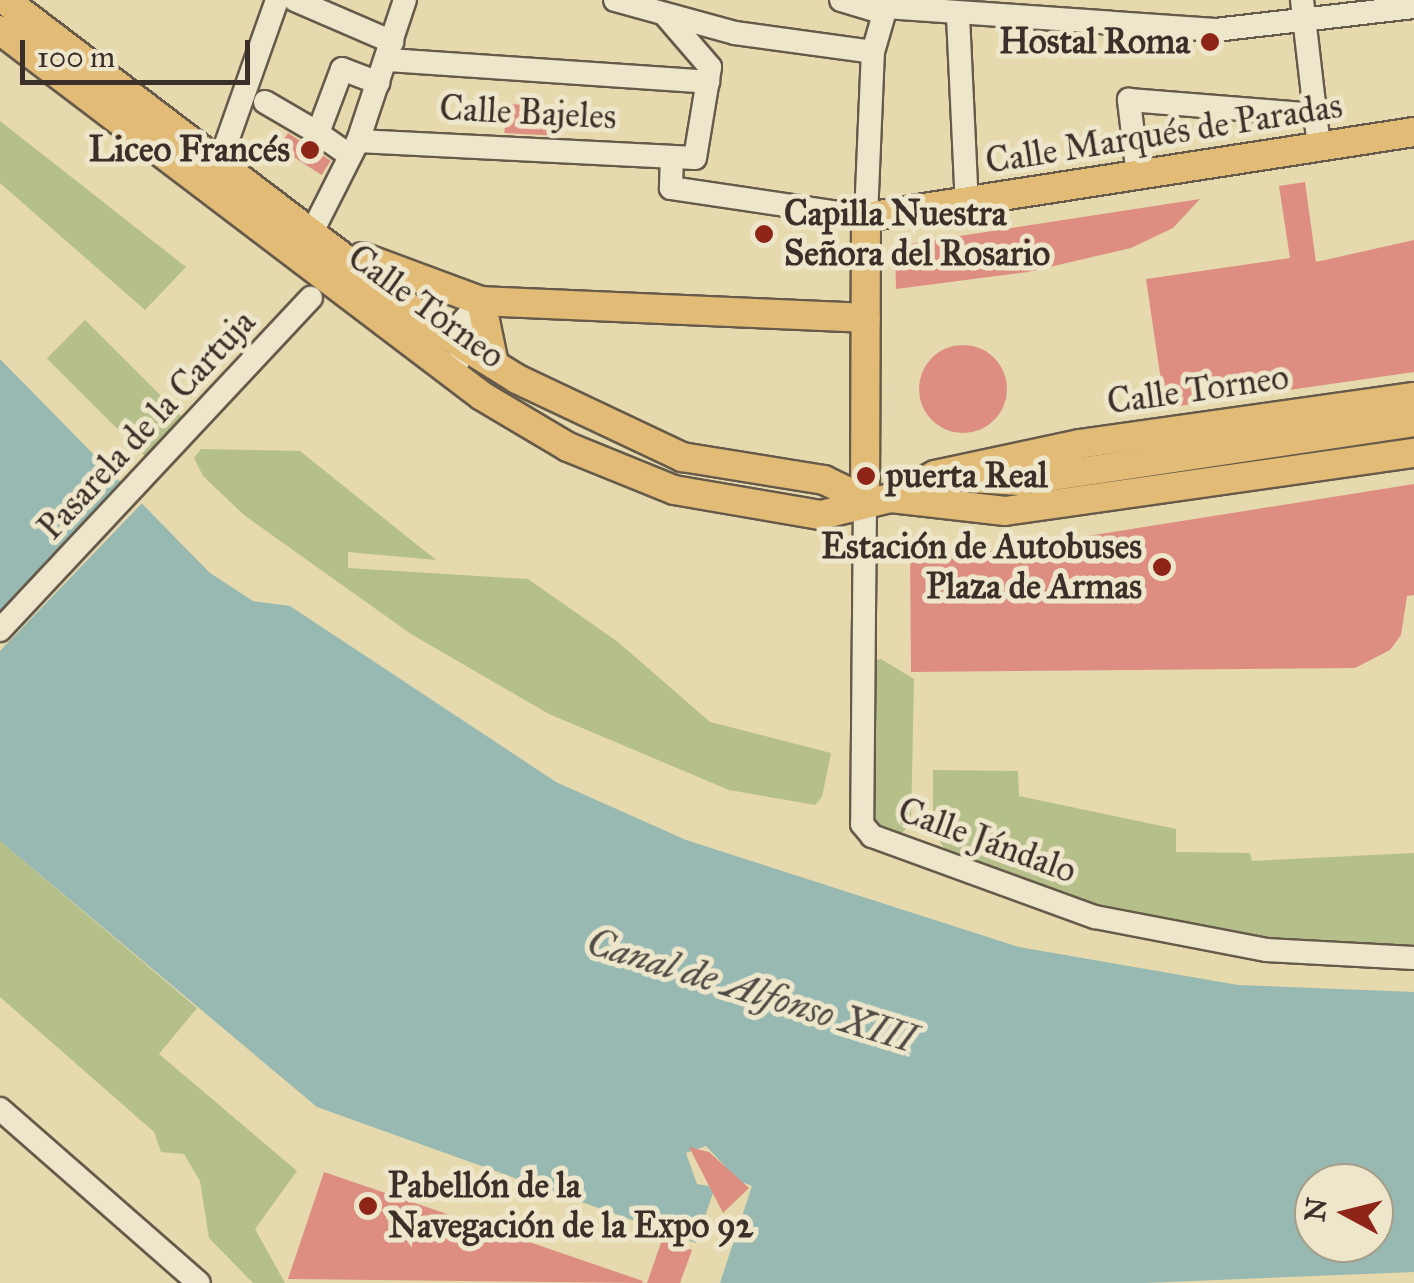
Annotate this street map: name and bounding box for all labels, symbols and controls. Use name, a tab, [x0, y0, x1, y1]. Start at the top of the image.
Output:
scale bar	[25, 20, 255, 82]
place label: Hostal Roma	[999, 21, 1190, 63]
marker: Hostal Roma	[1199, 31, 1221, 53]
text: 100 m	[37, 39, 115, 75]
street label: Calle Marqués de Paradas	[983, 85, 1345, 183]
street label: Calle Bajeles	[438, 87, 618, 139]
place label: Liceo Francés	[89, 129, 290, 171]
marker: Liceo Francés	[299, 139, 321, 161]
place label: Capilla Nuestra Señora del Rosario	[784, 193, 1050, 275]
marker: Capilla Nuestra Señora del Rosario	[753, 223, 775, 245]
street label: Calle Torneo	[340, 236, 512, 378]
street label: Pasarela de la Cartuja	[30, 302, 264, 548]
street label: Calle Torneo	[1104, 356, 1292, 424]
place label: puerta Real	[886, 455, 1048, 497]
marker: puerta Real	[855, 465, 877, 487]
place label: Estación de Autobuses Plaza de Armas	[821, 526, 1142, 608]
marker: Estación de Autobuses Plaza de Armas	[1151, 556, 1173, 578]
street label: Calle Jándalo	[892, 789, 1082, 893]
water label: Canal de Alfonso XIII	[582, 919, 920, 1063]
north arrow	[1294, 1163, 1394, 1263]
place label: Pabellón de la Navegación de la Expo 92	[388, 1165, 753, 1247]
marker: Pabellón de la Navegación de la Expo 92	[357, 1195, 379, 1217]
text: N	[1297, 1196, 1335, 1223]

